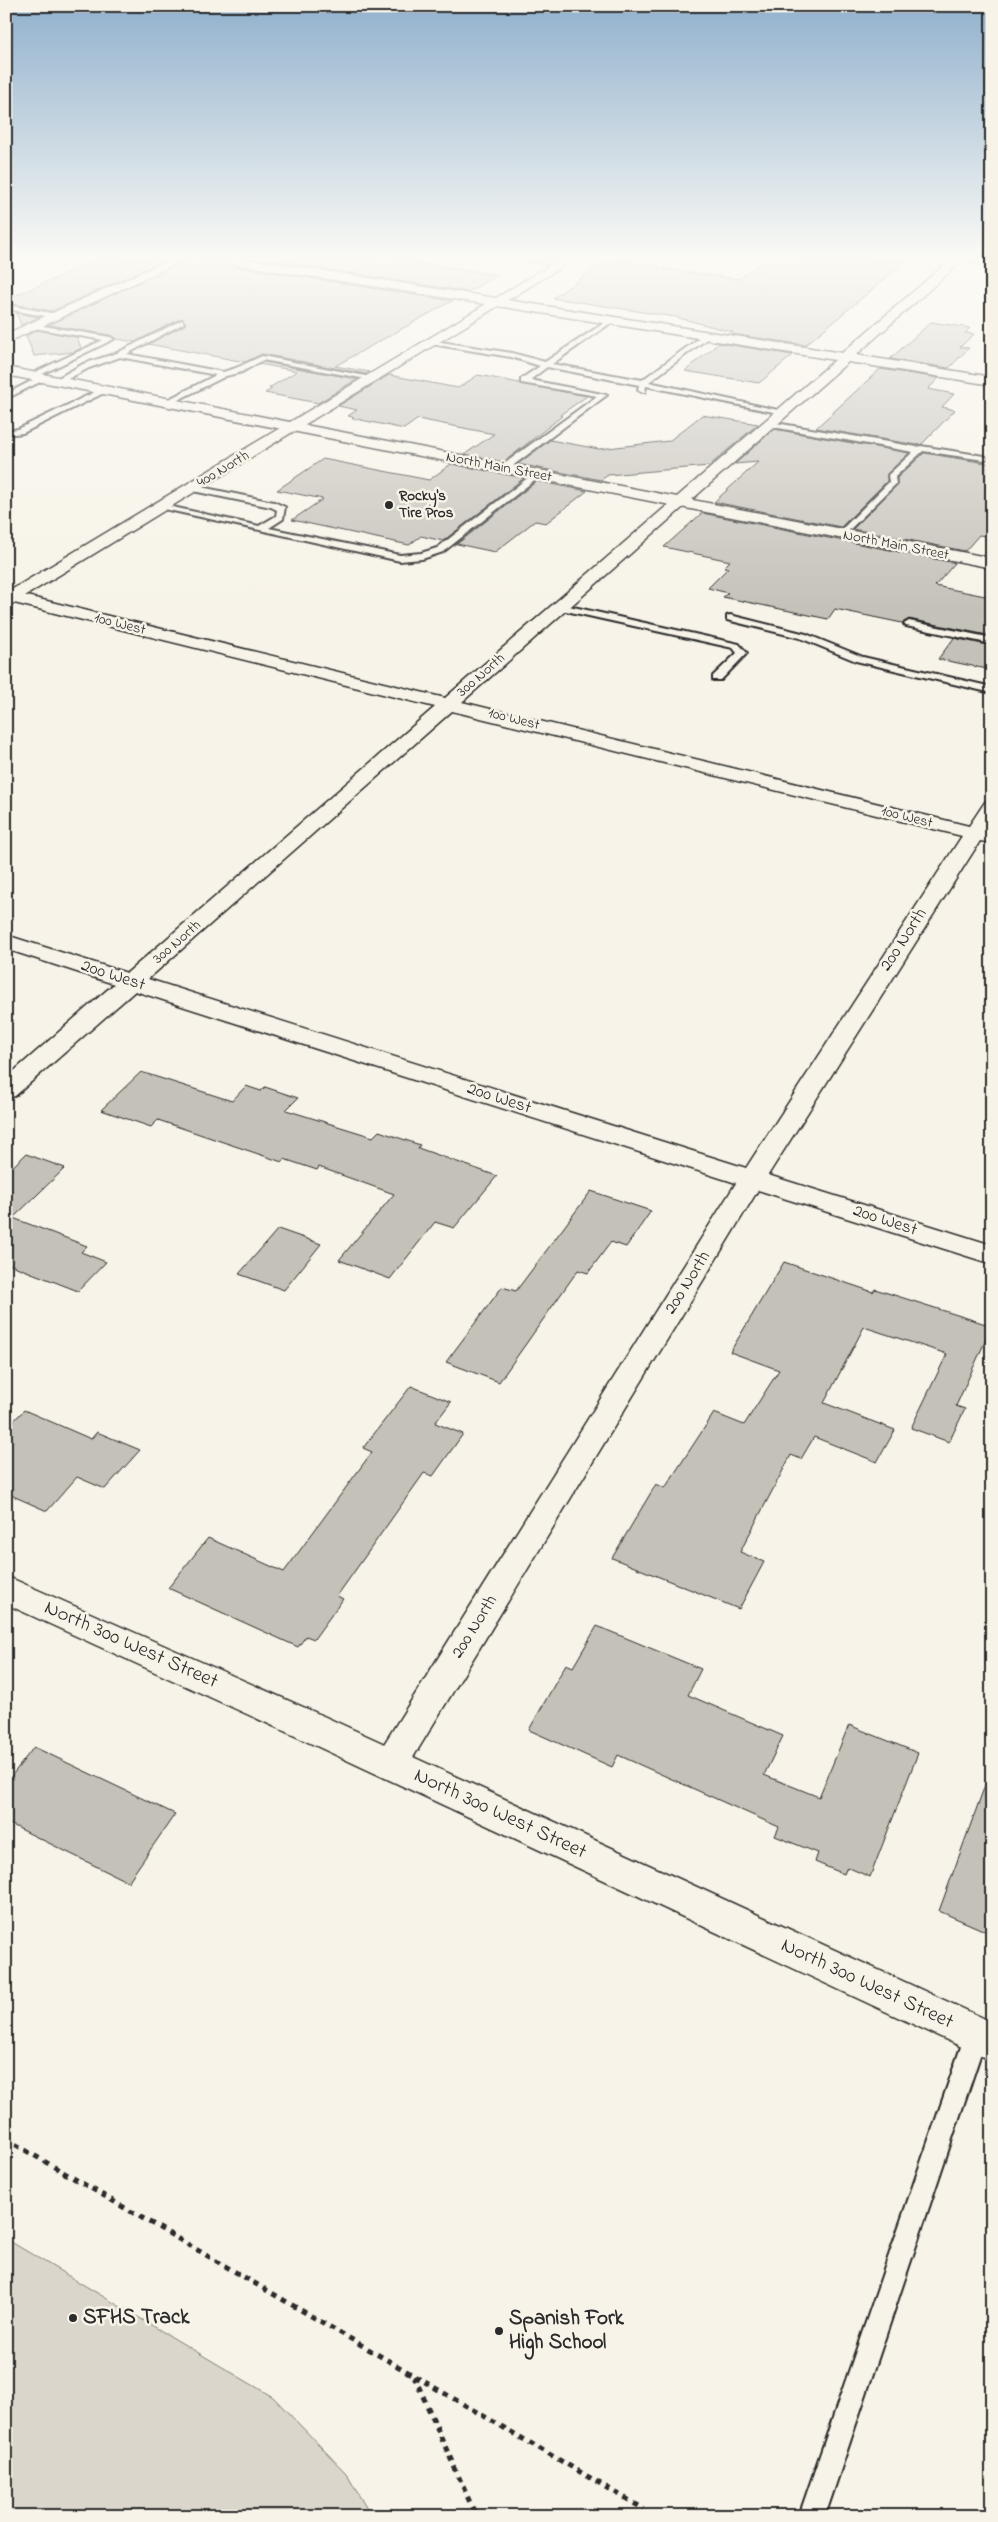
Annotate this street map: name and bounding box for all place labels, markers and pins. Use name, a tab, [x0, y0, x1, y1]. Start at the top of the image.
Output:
place label: Rocky's Tire Pros	[398, 485, 454, 524]
marker: Rocky's Tire Pros	[383, 499, 395, 511]
place label: SFHS Track	[83, 2303, 190, 2333]
place label: Spanish Fork High School	[509, 2304, 624, 2360]
marker: SFHS Track	[67, 2312, 79, 2324]
marker: Spanish Fork High School	[493, 2325, 505, 2337]

